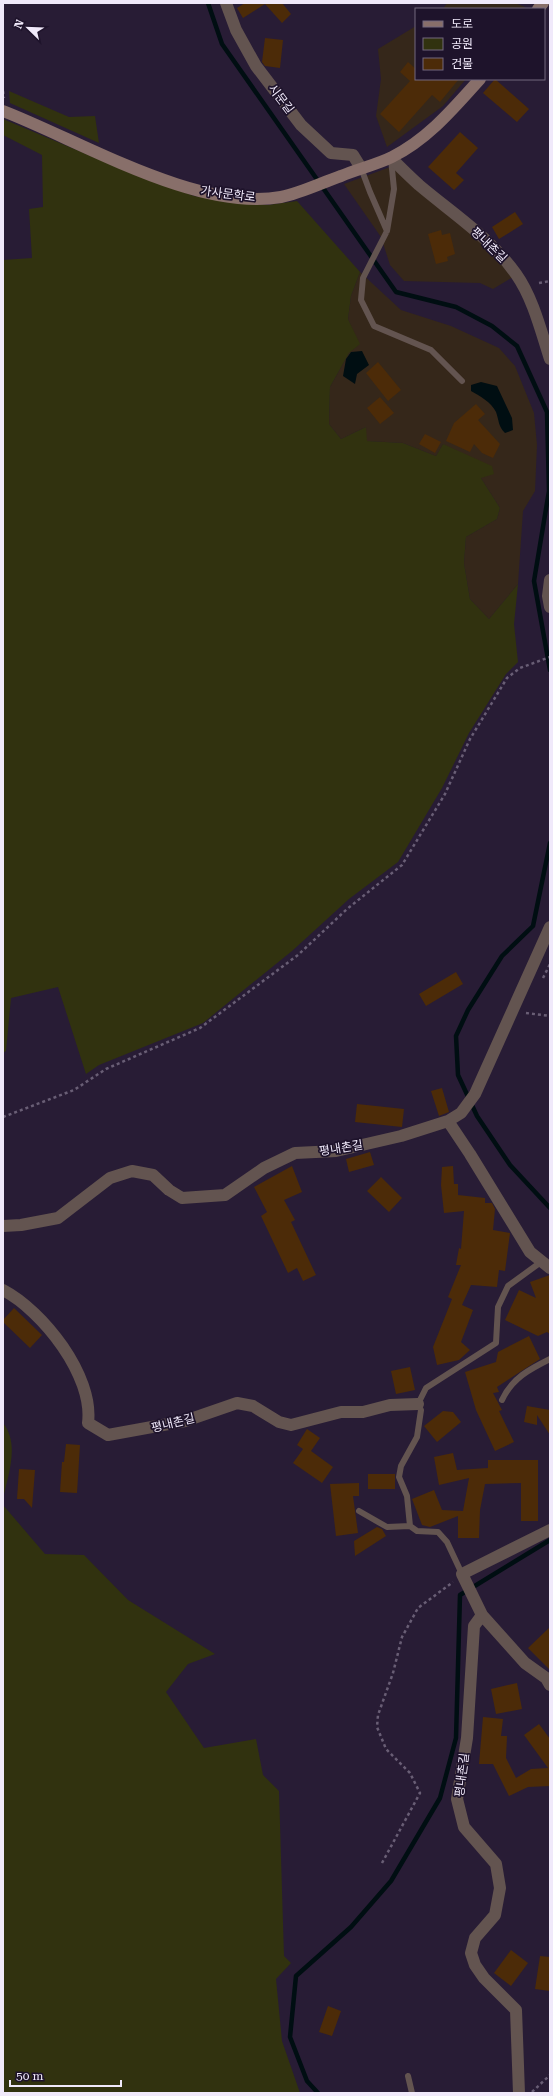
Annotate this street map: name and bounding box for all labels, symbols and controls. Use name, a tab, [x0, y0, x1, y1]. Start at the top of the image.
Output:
north arrow	[8, 8, 48, 48]
legend	[415, 8, 545, 80]
text: N	[12, 17, 27, 31]
text: 도로	[451, 17, 473, 31]
text: 공원	[451, 37, 473, 51]
text: 건물	[451, 57, 473, 71]
street label: 시문길	[265, 82, 297, 116]
street label: 가사문학로	[200, 184, 256, 204]
street label: 평내촌길	[468, 225, 510, 265]
street label: 평내촌길	[318, 1138, 364, 1158]
street label: 평내촌길	[150, 1411, 196, 1435]
street label: 평내촌길	[452, 1752, 472, 1798]
scale bar	[10, 2062, 121, 2088]
text: 50 m	[16, 2069, 43, 2083]

